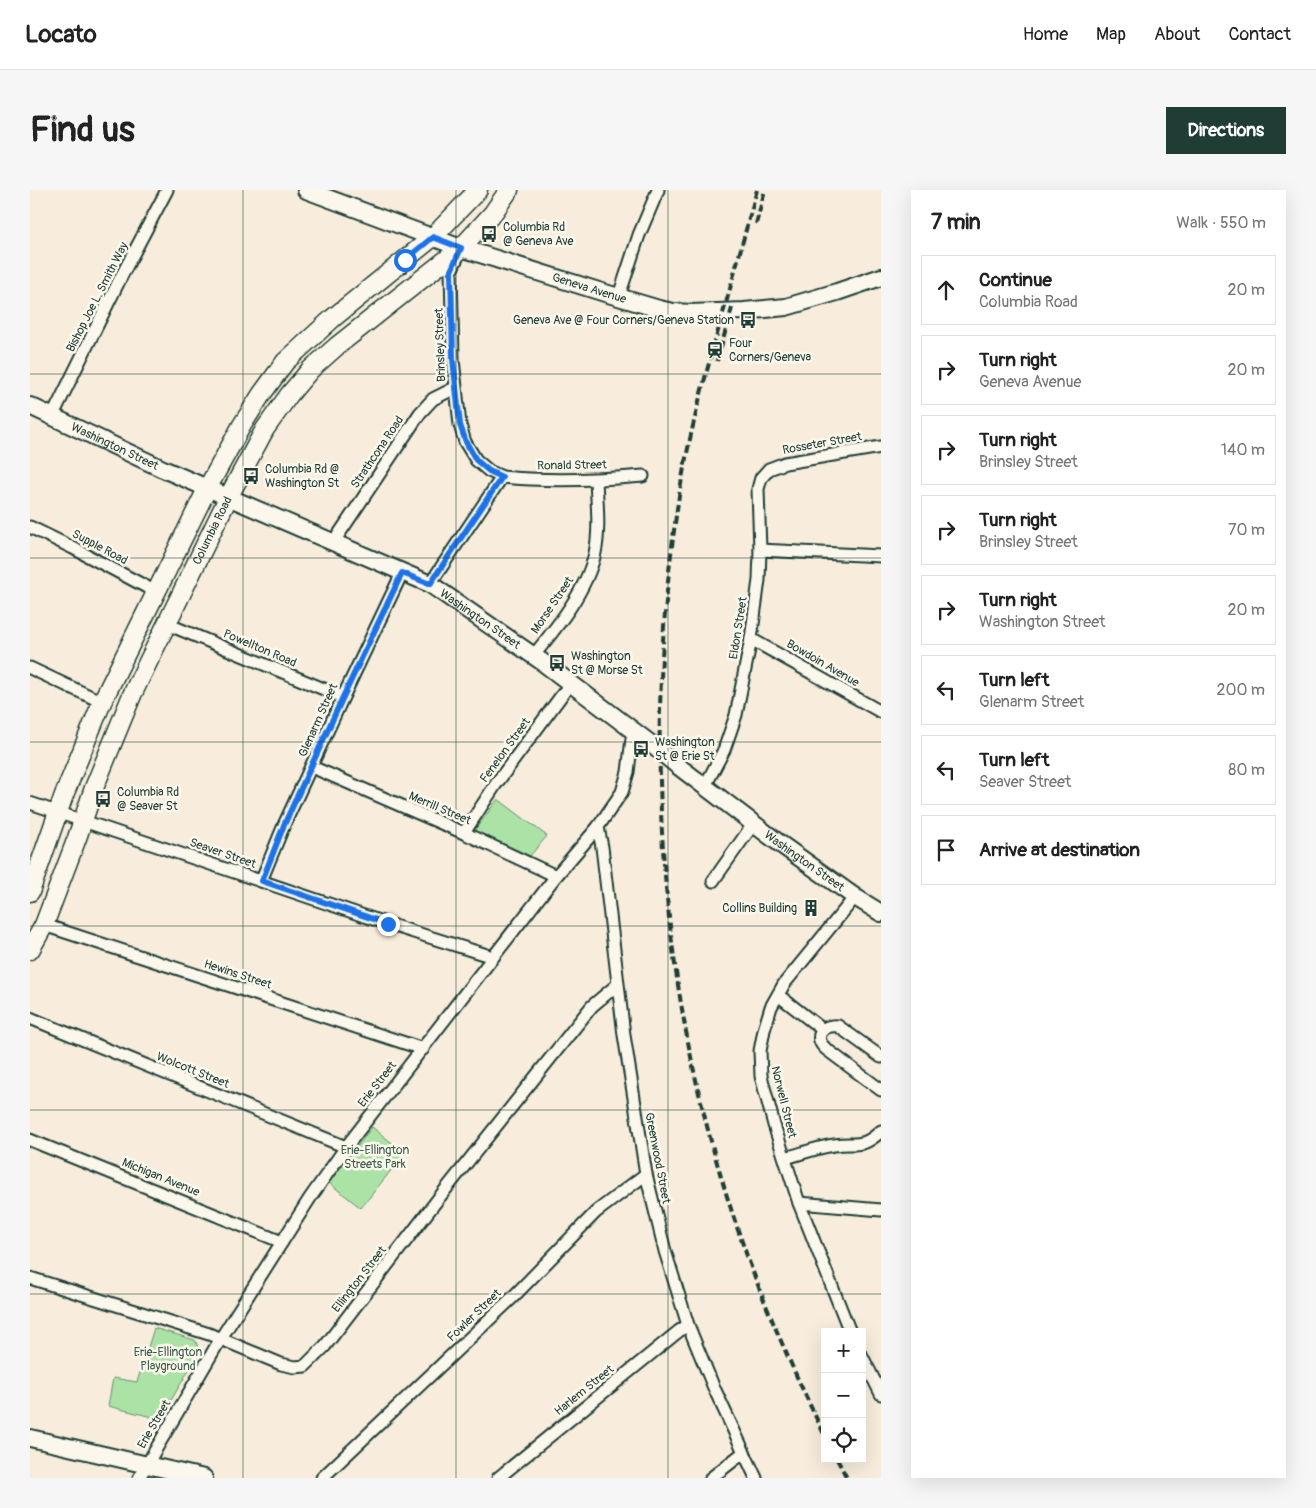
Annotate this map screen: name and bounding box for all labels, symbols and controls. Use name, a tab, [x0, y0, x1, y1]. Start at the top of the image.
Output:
text: Locato	[25, 20, 97, 49]
text: Home	[1023, 23, 1068, 46]
text: Map	[1096, 23, 1126, 46]
text: About	[1154, 23, 1200, 46]
text: Contact	[1228, 23, 1291, 46]
button: Directions	[1166, 107, 1286, 154]
text: Find us	[30, 108, 135, 152]
text: 7 min	[931, 209, 981, 236]
text: Walk · 550 m	[1176, 213, 1266, 233]
place label: Columbia Rd @ Geneva Ave	[503, 220, 574, 249]
bus stop icon: Columbia Rd @ Geneva Ave	[479, 224, 499, 244]
street label: Bishop Joe L. Smith Way	[63, 240, 132, 355]
route start	[394, 249, 417, 272]
text: Continue	[979, 268, 1052, 292]
street label: Geneva Avenue	[550, 270, 628, 307]
icon: ahead	[932, 276, 960, 304]
text: 20 m	[1227, 280, 1265, 300]
text: Columbia Road	[979, 292, 1078, 312]
street label: Brinsley Street	[432, 308, 449, 382]
bus stop icon: Geneva Ave @ Four Corners/Geneva Station	[738, 310, 758, 330]
place label: Geneva Ave @ Four Corners/Geneva Station	[513, 313, 734, 328]
place label: Four Corners/Geneva	[729, 336, 812, 365]
station icon: Four Corners/Geneva	[705, 340, 725, 360]
text: Turn right	[979, 348, 1057, 372]
icon: right	[932, 356, 960, 384]
text: 20 m	[1227, 360, 1265, 380]
text: Geneva Avenue	[979, 372, 1081, 392]
street label: Strathcona Road	[348, 413, 407, 491]
street label: Washington Street	[69, 420, 161, 474]
text: Turn right	[979, 428, 1057, 452]
street label: Rosseter Street	[781, 429, 863, 458]
icon: right	[932, 436, 960, 464]
text: 140 m	[1221, 440, 1265, 460]
text: Brinsley Street	[979, 452, 1078, 472]
street label: Ronald Street	[537, 457, 607, 474]
place label: Columbia Rd @ Washington St	[265, 462, 339, 491]
bus stop icon: Columbia Rd @ Washington St	[241, 466, 261, 486]
street label: Columbia Road	[190, 494, 236, 567]
text: Turn right	[979, 508, 1057, 532]
icon: right	[932, 516, 960, 544]
text: 70 m	[1228, 520, 1265, 540]
street label: Supple Road	[69, 527, 130, 568]
text: Brinsley Street	[979, 532, 1078, 552]
street label: Morse Street	[528, 574, 577, 637]
street label: Washington Street	[437, 586, 523, 653]
text: Turn right	[979, 588, 1057, 612]
street label: Eldon Street	[726, 596, 751, 660]
icon: right	[932, 596, 960, 624]
text: 20 m	[1227, 600, 1265, 620]
text: Washington Street	[979, 612, 1106, 632]
street label: Powellton Road	[221, 626, 299, 671]
street label: Bowdoin Avenue	[784, 637, 862, 690]
place label: Washington St @ Morse St	[571, 649, 643, 678]
bus stop icon: Washington St @ Morse St	[547, 653, 567, 673]
text: Turn left	[979, 668, 1049, 692]
icon: left	[932, 676, 960, 704]
text: 200 m	[1217, 680, 1265, 700]
street label: Glenarm Street	[296, 681, 341, 759]
text: Glenarm Street	[979, 692, 1084, 712]
street label: Fenelon Street	[477, 715, 534, 786]
place label: Washington St @ Erie St	[655, 735, 715, 764]
bus stop icon: Washington St @ Erie St	[631, 739, 651, 759]
text: Turn left	[979, 748, 1049, 772]
icon: left	[932, 756, 960, 784]
text: 80 m	[1228, 760, 1265, 780]
text: Seaver Street	[979, 772, 1071, 792]
place label: Columbia Rd @ Seaver St	[117, 785, 179, 814]
bus stop icon: Columbia Rd @ Seaver St	[93, 789, 113, 809]
street label: Merrill Street	[406, 789, 473, 828]
street label: Washington Street	[761, 827, 847, 895]
street label: Seaver Street	[188, 835, 258, 872]
icon: arrive	[932, 836, 960, 864]
text: Arrive at destination	[979, 838, 1140, 862]
building icon: Collins Building	[801, 898, 821, 918]
place label: Collins Building	[722, 901, 797, 916]
route end	[377, 913, 400, 936]
street label: Hewins Street	[202, 956, 274, 993]
street label: Wolcott Street	[154, 1049, 231, 1092]
street label: Erie Street	[355, 1058, 400, 1110]
street label: Norwell Street	[767, 1065, 800, 1140]
street label: Greenwood Street	[641, 1111, 674, 1205]
park label: Erie-Ellington Streets Park	[341, 1143, 409, 1172]
street label: Michigan Avenue	[120, 1155, 202, 1200]
street label: Ellington Street	[329, 1243, 390, 1315]
street label: Fowler Street	[444, 1286, 505, 1345]
map controls	[821, 1328, 866, 1463]
button: +	[821, 1328, 866, 1373]
park label: Erie-Ellington Playground	[134, 1345, 202, 1374]
street label: Harlem Street	[552, 1362, 617, 1419]
button: −	[821, 1373, 866, 1418]
street label: Erie Street	[135, 1397, 174, 1451]
button: locate	[821, 1418, 866, 1463]

